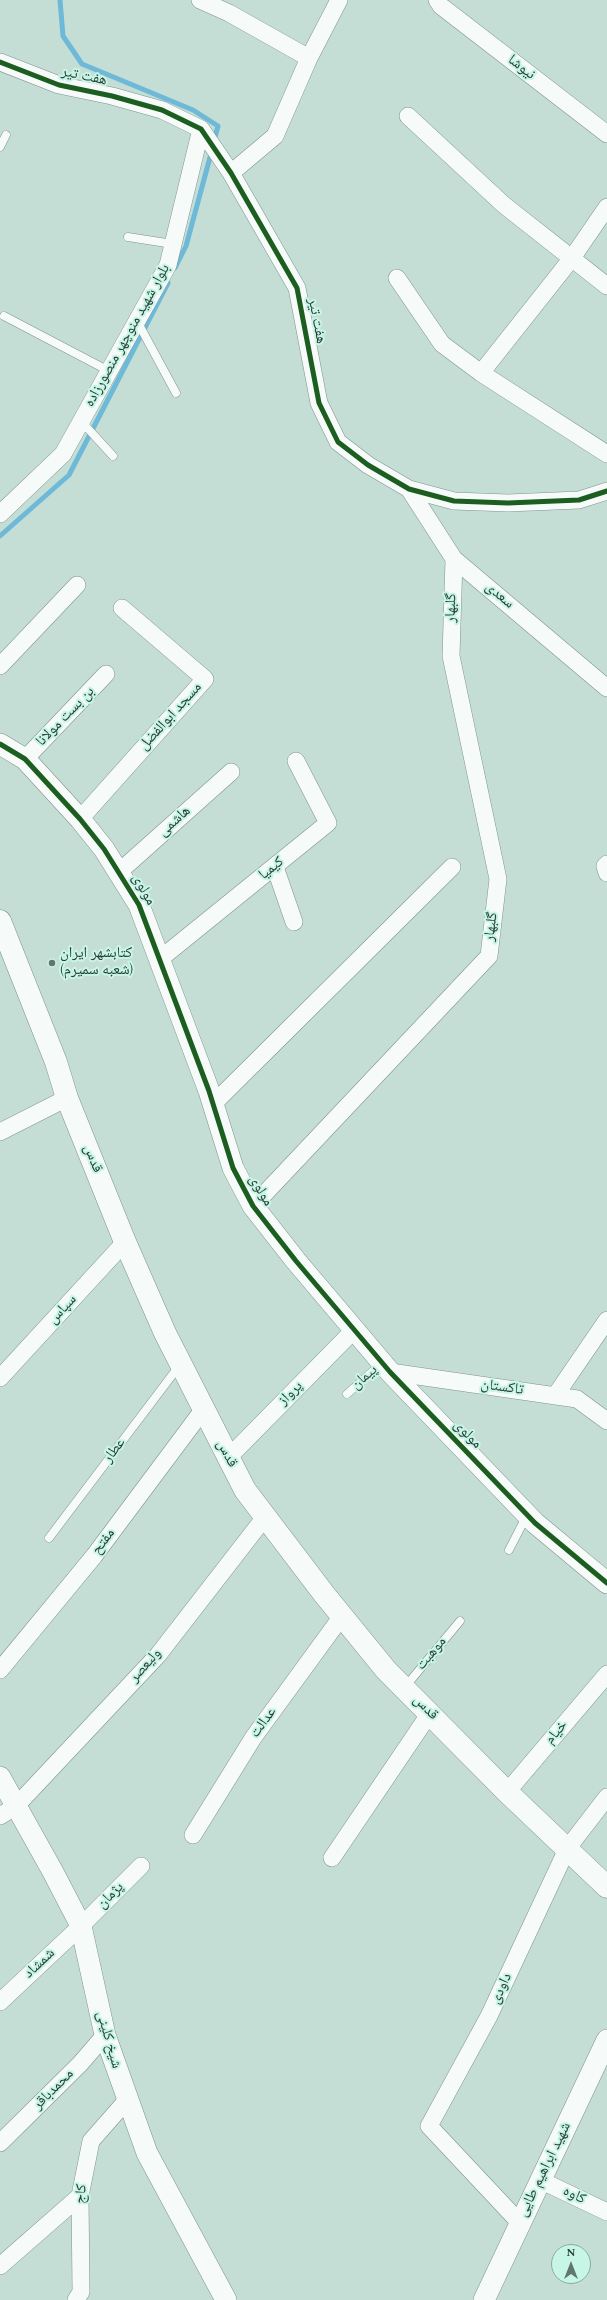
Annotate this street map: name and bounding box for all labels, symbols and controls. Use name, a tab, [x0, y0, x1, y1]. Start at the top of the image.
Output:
street label: نیوشا	[504, 52, 538, 84]
street label: هفت تیر	[60, 63, 108, 91]
street label: بلوار شهید منوچهر منصورزاده	[81, 261, 175, 411]
street label: هفت تیر	[303, 297, 329, 345]
street label: سعدی	[481, 579, 517, 613]
street label: گلبهار	[442, 593, 462, 623]
street label: مسجد ابوالفضل	[136, 679, 206, 755]
street label: بن بست مولانا	[33, 683, 99, 751]
street label: هاشمی	[155, 803, 195, 841]
street label: کیمیا	[256, 854, 288, 884]
street label: مولوی	[127, 871, 159, 909]
street label: گلبهار	[481, 911, 503, 943]
place label: کتابشهر ایران (شعبه سمیرم)	[60, 945, 133, 980]
marker: کتابشهر ایران (شعبه سمیرم)	[47, 958, 57, 968]
street label: قدس	[78, 1142, 106, 1176]
street label: مولوی	[244, 1172, 276, 1210]
street label: سپاس	[45, 1291, 81, 1329]
street label: پیمان	[348, 1362, 382, 1394]
street label: تاکستان	[479, 1376, 525, 1400]
street label: پرواز	[275, 1378, 307, 1410]
street label: مولوی	[449, 1417, 485, 1453]
street label: عطار	[100, 1435, 130, 1467]
street label: قدس	[211, 1437, 241, 1471]
street label: مفتح	[88, 1525, 120, 1559]
street label: موهبت	[413, 1634, 451, 1674]
street label: ولیعصر	[126, 1645, 166, 1687]
street label: قدس	[409, 1692, 441, 1724]
street label: عدالت	[247, 1704, 281, 1742]
street label: خیام	[542, 1717, 572, 1749]
street label: پژمان	[94, 1879, 128, 1913]
street label: شمشاد	[21, 1945, 59, 1983]
street label: داودی	[487, 1971, 517, 2007]
street label: شیخ کلینی	[91, 2009, 125, 2071]
street label: محمدباقر	[30, 2066, 78, 2114]
street label: شهید ابراهیم طایی	[514, 2120, 576, 2220]
street label: کاج	[72, 2183, 92, 2205]
street label: کاوه	[560, 2183, 588, 2209]
north arrow	[551, 2244, 591, 2284]
text: N	[567, 2244, 575, 2261]

